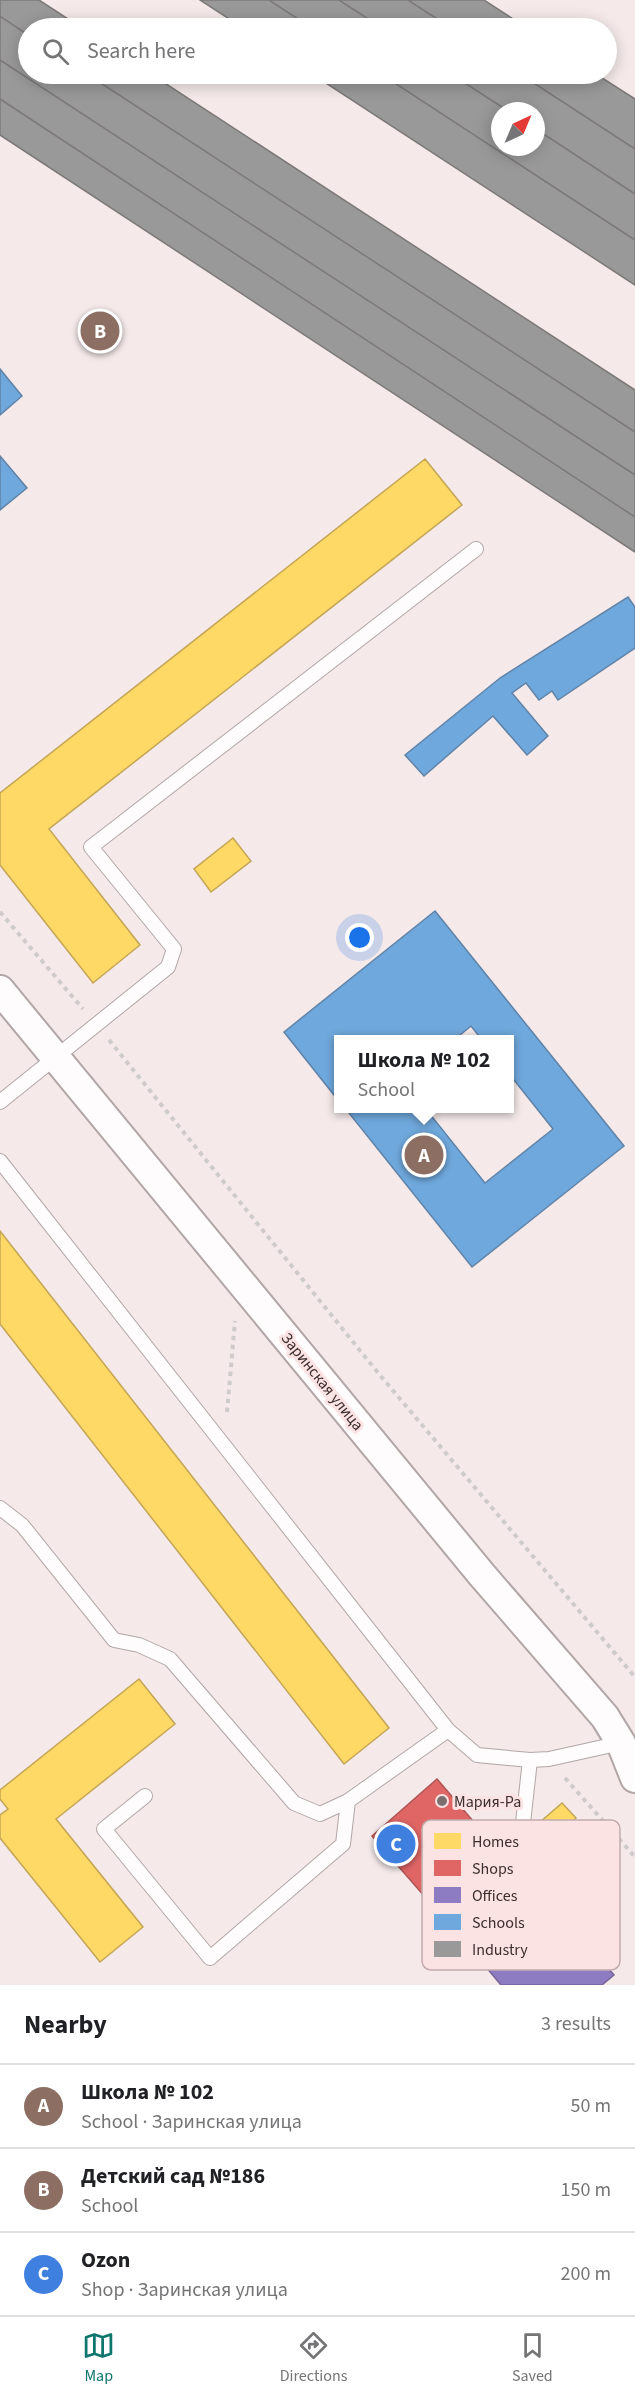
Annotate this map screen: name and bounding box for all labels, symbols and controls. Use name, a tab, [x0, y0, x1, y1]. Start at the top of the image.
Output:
search box	[18, 18, 617, 84]
icon: search	[39, 35, 72, 68]
text: Search here	[87, 35, 195, 67]
north arrow	[491, 102, 545, 156]
pin: B	[80, 308, 120, 354]
your location	[345, 923, 374, 952]
popup	[334, 1035, 514, 1113]
text: Школа № 102	[358, 1044, 490, 1076]
text: School	[358, 1076, 415, 1104]
pin: A	[404, 1132, 444, 1178]
street label: Заринская улица	[276, 1328, 369, 1435]
place label: Мария-Ра	[454, 1791, 521, 1813]
marker: Мария-Ра	[435, 1794, 449, 1808]
legend	[422, 1820, 620, 1970]
pin: C	[376, 1822, 416, 1866]
text: Homes	[472, 1831, 519, 1853]
text: Shops	[472, 1858, 514, 1880]
text: Offices	[472, 1885, 518, 1907]
text: Schools	[472, 1912, 525, 1934]
text: Industry	[472, 1939, 528, 1961]
text: Nearby	[24, 2006, 107, 2043]
text: 3 results	[541, 2010, 611, 2038]
text: Школа № 102	[81, 2076, 214, 2108]
text: A	[38, 2092, 49, 2120]
text: 50 m	[571, 2092, 611, 2120]
text: School · Заринская улица	[81, 2108, 302, 2136]
text: Детский сад №186	[81, 2160, 265, 2192]
text: B	[37, 2176, 50, 2204]
text: 150 m	[561, 2176, 611, 2204]
text: School	[81, 2192, 138, 2220]
text: Ozon	[81, 2244, 130, 2276]
text: C	[38, 2260, 49, 2288]
text: 200 m	[561, 2260, 611, 2288]
text: Shop · Заринская улица	[81, 2276, 288, 2304]
tab: Map	[82, 2329, 115, 2387]
tab: Directions	[280, 2329, 347, 2387]
tab: Saved	[512, 2329, 553, 2387]

